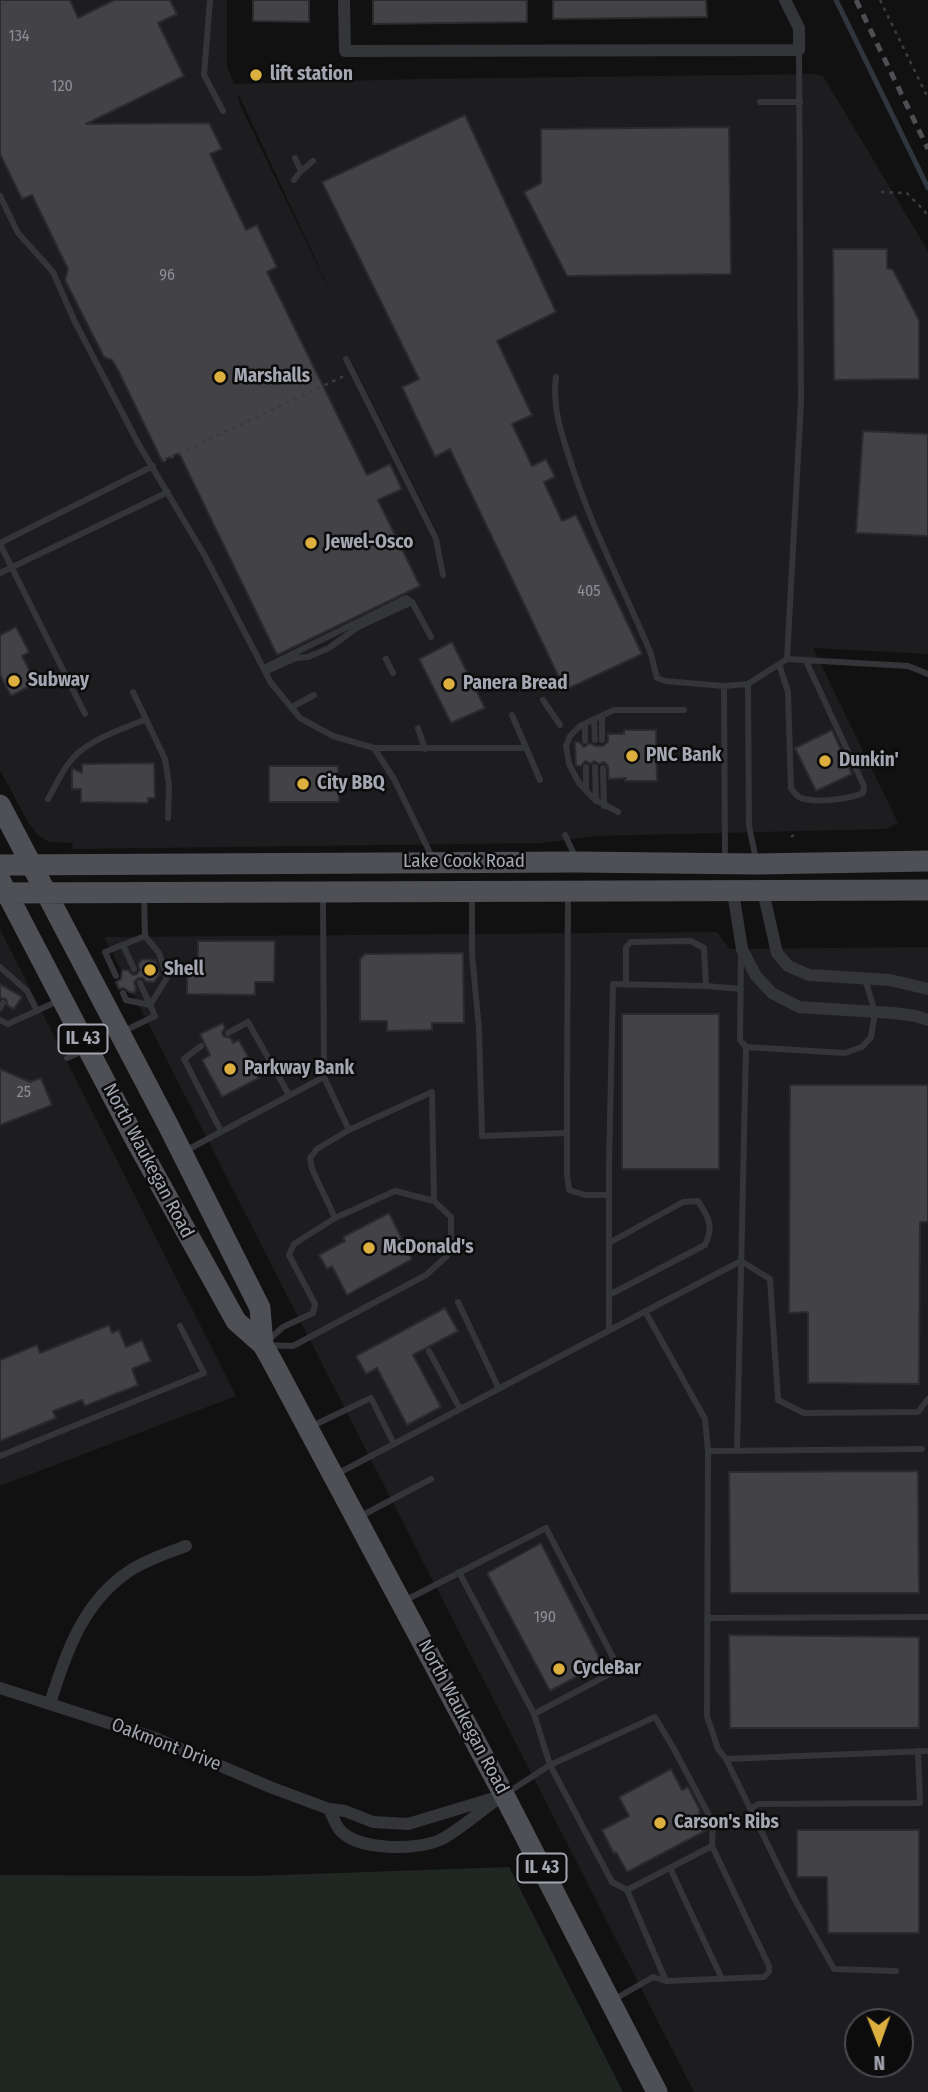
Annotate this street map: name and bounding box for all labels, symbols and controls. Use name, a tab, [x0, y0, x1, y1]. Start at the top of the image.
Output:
house number: 134	[8, 27, 30, 47]
place label: lift station	[270, 64, 353, 86]
marker: lift station	[248, 67, 264, 83]
house number: 120	[51, 77, 73, 97]
house number: 96	[159, 266, 175, 286]
place label: Marshalls	[234, 366, 310, 388]
marker: Marshalls	[212, 369, 228, 385]
place label: Jewel-Osco	[325, 532, 413, 554]
marker: Jewel-Osco	[303, 535, 319, 551]
house number: 405	[577, 582, 601, 602]
place label: Subway	[28, 670, 89, 692]
marker: Subway	[6, 673, 22, 689]
place label: Panera Bread	[463, 673, 568, 695]
marker: Panera Bread	[441, 676, 457, 692]
place label: PNC Bank	[646, 745, 721, 767]
marker: PNC Bank	[624, 748, 640, 764]
place label: Dunkin'	[839, 750, 899, 772]
marker: Dunkin'	[817, 753, 833, 769]
place label: City BBQ	[317, 773, 385, 795]
marker: City BBQ	[295, 776, 311, 792]
street label: Lake Cook Road	[403, 851, 525, 873]
place label: Shell	[164, 959, 204, 981]
marker: Shell	[142, 962, 158, 978]
road number: IL 43	[58, 1024, 108, 1054]
place label: Parkway Bank	[244, 1058, 354, 1080]
marker: Parkway Bank	[222, 1061, 238, 1077]
street label: North Waukegan Road	[98, 1080, 198, 1242]
house number: 25	[17, 1083, 31, 1103]
place label: McDonald's	[383, 1237, 473, 1259]
marker: McDonald's	[361, 1240, 377, 1256]
house number: 190	[534, 1608, 556, 1628]
street label: North Waukegan Road	[413, 1636, 513, 1798]
place label: CycleBar	[573, 1658, 641, 1680]
marker: CycleBar	[551, 1661, 567, 1677]
street label: Oakmont Drive	[108, 1714, 224, 1776]
place label: Carson's Ribs	[674, 1812, 779, 1834]
marker: Carson's Ribs	[652, 1815, 668, 1831]
road number: IL 43	[518, 1854, 566, 1882]
north arrow	[844, 2008, 914, 2078]
text: N	[873, 2051, 885, 2074]

